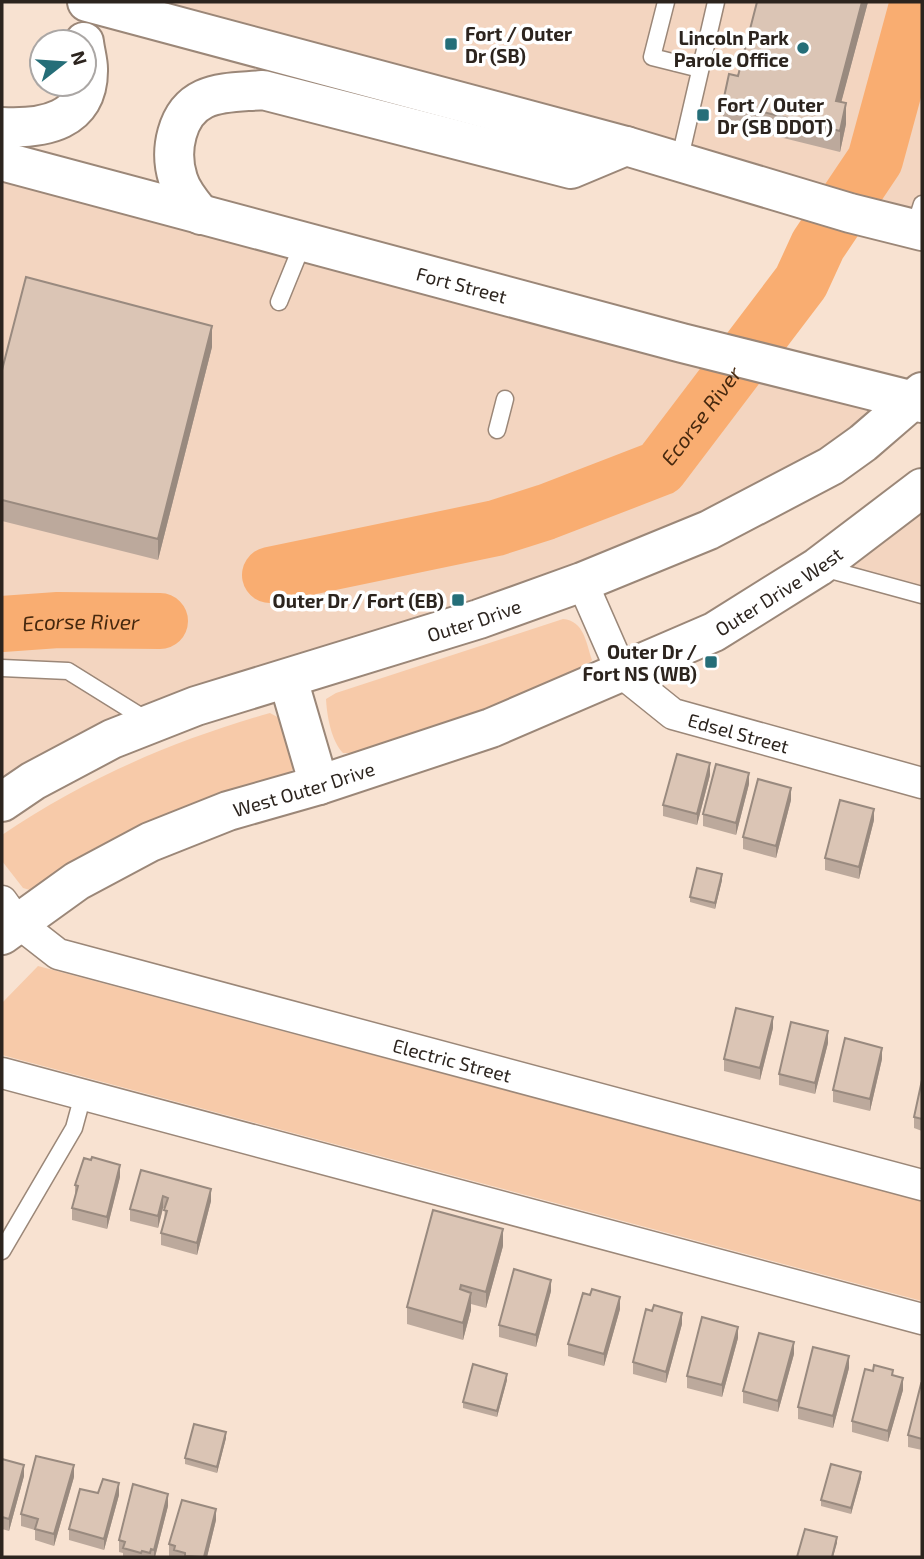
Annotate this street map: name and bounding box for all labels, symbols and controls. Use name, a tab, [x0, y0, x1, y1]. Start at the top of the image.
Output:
place label: Fort / Outer Dr (SB)	[465, 22, 572, 67]
place label: Lincoln Park Parole Office	[674, 26, 789, 71]
north arrow	[28, 28, 98, 98]
marker: Fort / Outer Dr (SB)	[443, 36, 459, 52]
marker: Lincoln Park Parole Office	[795, 40, 811, 56]
text: N	[67, 48, 93, 68]
place label: Fort / Outer Dr (SB DDOT)	[717, 93, 833, 138]
marker: Fort / Outer Dr (SB DDOT)	[695, 107, 711, 123]
street label: Fort Street	[414, 261, 510, 307]
water label: Ecorse River	[655, 360, 746, 469]
street label: Outer Drive West	[710, 542, 846, 640]
place label: Outer Dr / Fort (EB)	[273, 589, 444, 612]
marker: Outer Dr / Fort (EB)	[450, 592, 466, 608]
street label: Outer Drive	[424, 593, 524, 646]
water label: Ecorse River	[21, 607, 140, 635]
place label: Outer Dr / Fort NS (WB)	[583, 640, 697, 685]
marker: Outer Dr / Fort NS (WB)	[703, 654, 719, 670]
street label: Edsel Street	[686, 707, 792, 757]
street label: West Outer Drive	[230, 756, 377, 821]
street label: Electric Street	[391, 1033, 514, 1086]

